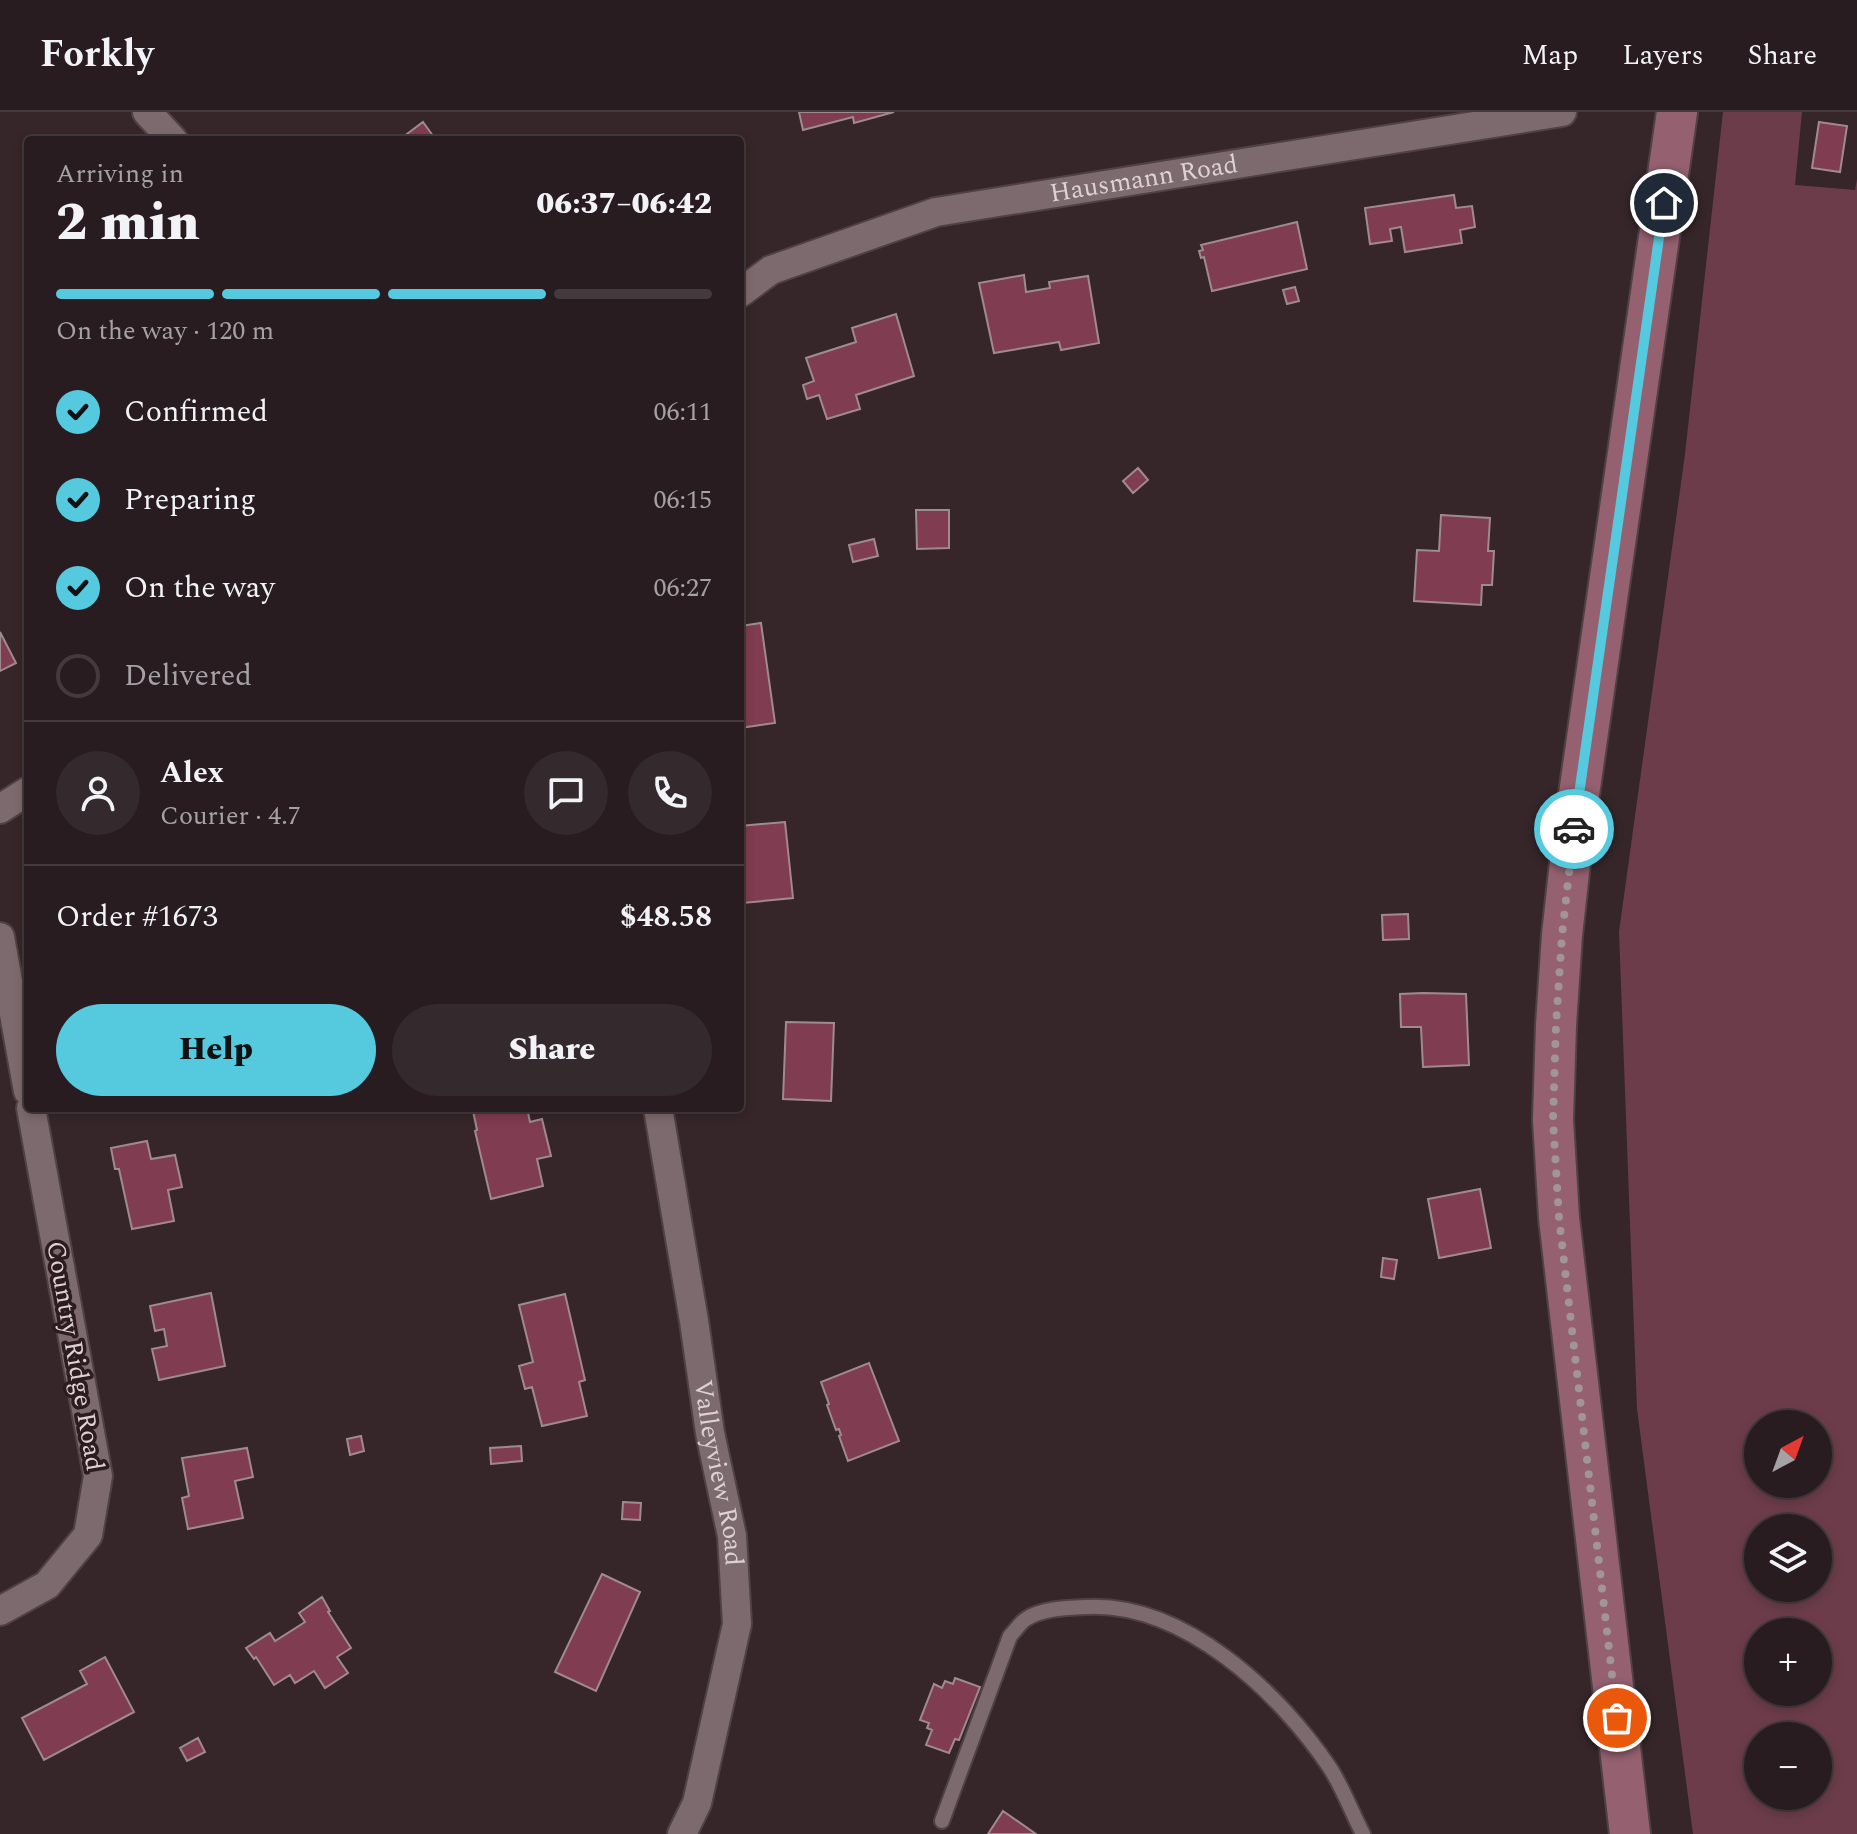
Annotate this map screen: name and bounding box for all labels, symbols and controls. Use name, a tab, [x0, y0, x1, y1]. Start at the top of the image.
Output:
text: Forkly	[40, 26, 153, 84]
text: Map	[1522, 34, 1578, 77]
text: Layers	[1622, 34, 1704, 77]
text: Share	[1748, 34, 1817, 77]
street label: Hausmann Road	[1047, 144, 1241, 214]
text: Arriving in	[56, 154, 184, 194]
pin	[1630, 169, 1698, 237]
text: 06:37–06:42	[536, 181, 712, 227]
icon: home	[1642, 181, 1686, 225]
text: 2 min	[56, 184, 200, 263]
text: On the way · 120 m	[56, 311, 274, 351]
text: Confirmed	[124, 389, 268, 435]
icon: check	[56, 390, 100, 434]
text: 06:11	[653, 392, 712, 432]
text: Preparing	[124, 477, 256, 523]
icon: check	[56, 478, 100, 522]
text: 06:15	[653, 480, 712, 520]
text: On the way	[124, 565, 275, 611]
icon: check	[56, 566, 100, 610]
text: 06:27	[653, 568, 712, 608]
text: Delivered	[124, 653, 252, 699]
text: Alex	[160, 750, 224, 796]
button: person	[56, 751, 140, 835]
button: chat	[524, 751, 608, 835]
button: phone	[628, 751, 712, 835]
courier	[1534, 789, 1614, 869]
text: Courier · 4.7	[160, 796, 301, 836]
icon: car	[1552, 807, 1596, 851]
text: Order #1673	[56, 894, 218, 940]
text: $48.58	[620, 894, 712, 940]
button: Help	[56, 1004, 376, 1096]
button: Share	[392, 1004, 712, 1096]
street label: Country Ridge Road	[35, 1238, 115, 1474]
street label: Valleyview Road	[683, 1377, 754, 1567]
north arrow	[1744, 1410, 1832, 1498]
map controls	[1744, 1410, 1832, 1810]
button: layers	[1744, 1514, 1832, 1602]
button: +	[1744, 1618, 1832, 1706]
pin	[1583, 1684, 1651, 1752]
icon: bag	[1595, 1696, 1639, 1740]
button: −	[1744, 1722, 1832, 1810]

